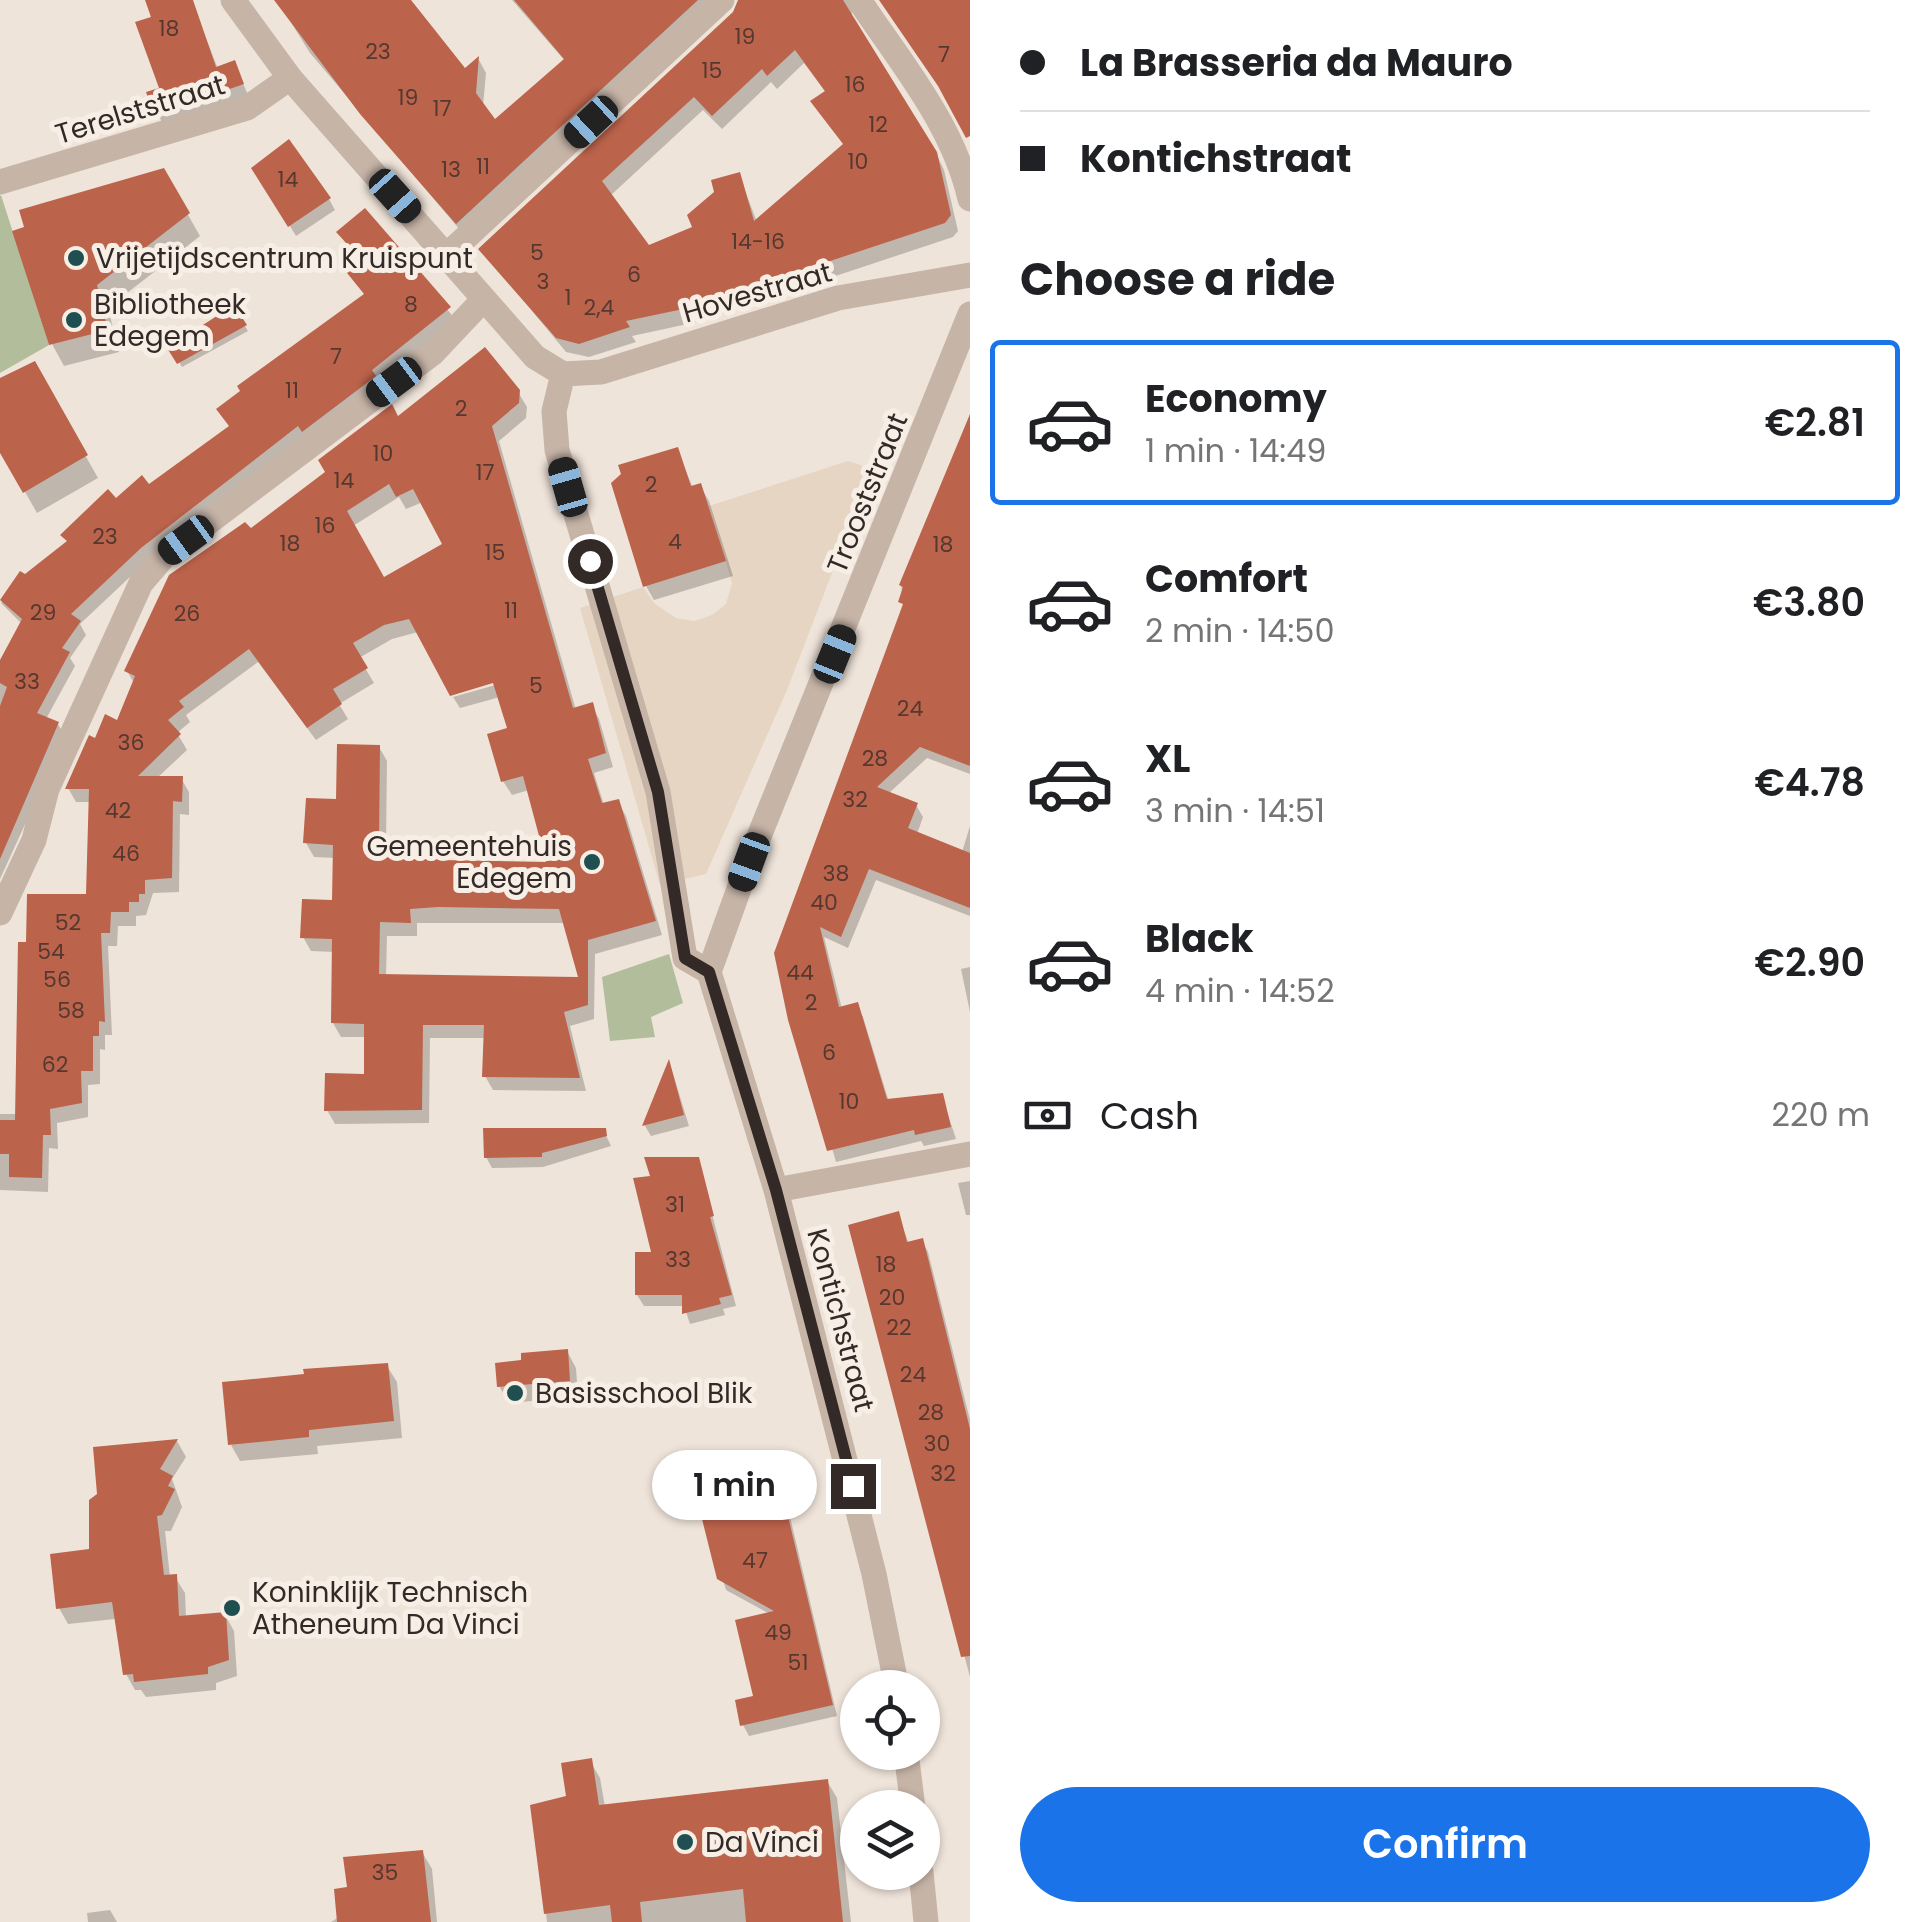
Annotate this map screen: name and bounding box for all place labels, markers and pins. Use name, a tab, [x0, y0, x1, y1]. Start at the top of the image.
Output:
place label: Vrijetijdscentrum Kruispunt	[96, 239, 473, 278]
marker: Vrijetijdscentrum Kruispunt	[65, 247, 87, 269]
place label: Bibliotheek Edegem	[94, 285, 247, 356]
marker: Bibliotheek Edegem	[63, 309, 85, 331]
place label: Gemeentehuis Edegem	[366, 827, 572, 898]
marker: Gemeentehuis Edegem	[581, 851, 603, 873]
place label: Basisschool Blik	[535, 1374, 753, 1413]
marker: Basisschool Blik	[504, 1382, 526, 1404]
place label: Koninklijk Technisch Atheneum Da Vinci	[252, 1573, 528, 1644]
marker: Koninklijk Technisch Atheneum Da Vinci	[221, 1597, 243, 1619]
place label: Da Vinci	[705, 1823, 819, 1862]
marker: Da Vinci	[674, 1831, 696, 1853]

